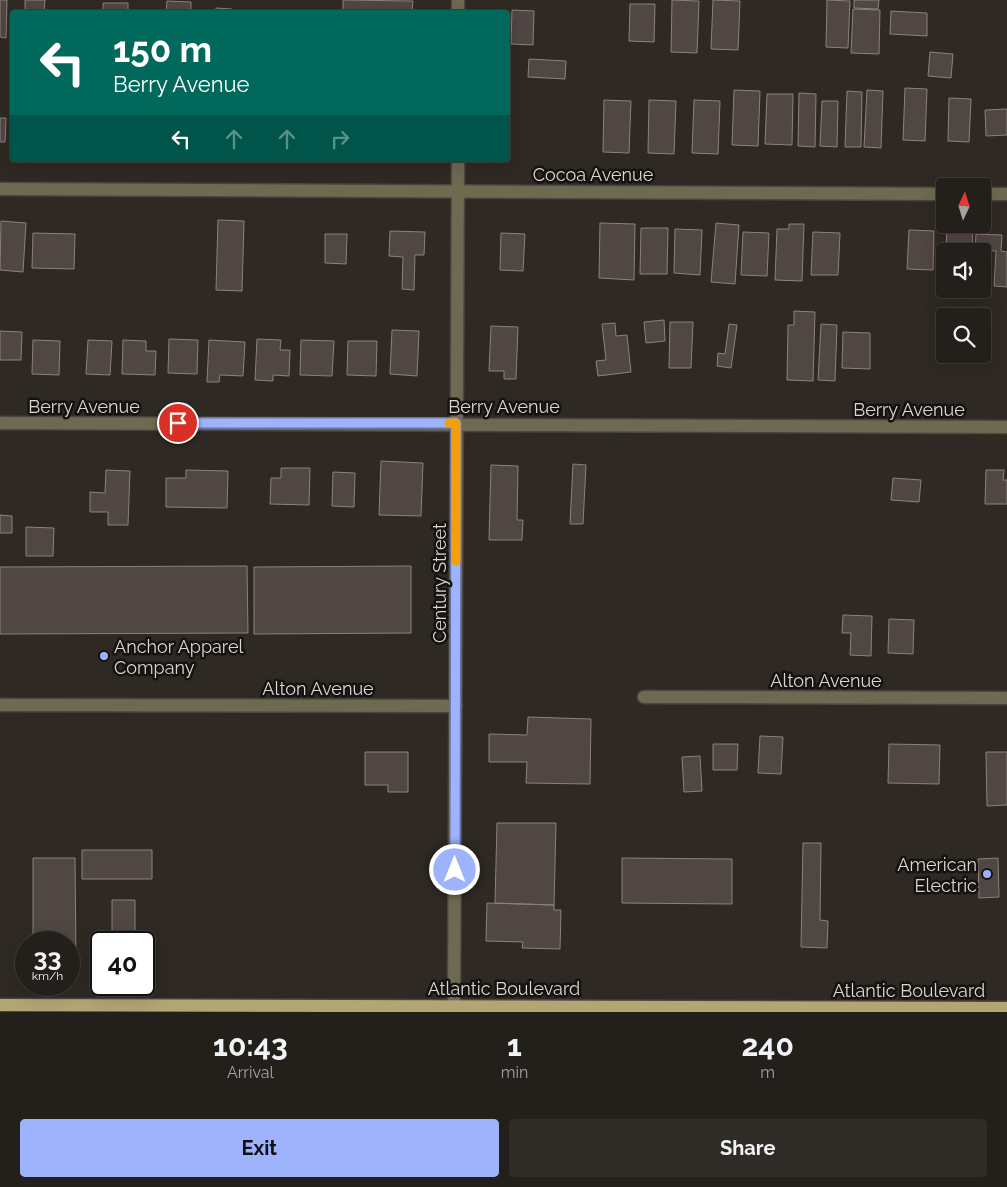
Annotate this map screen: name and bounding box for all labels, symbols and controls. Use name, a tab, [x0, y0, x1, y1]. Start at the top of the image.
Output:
text: 150 m	[113, 29, 212, 70]
icon: left	[30, 30, 95, 95]
text: Berry Avenue	[113, 71, 249, 97]
icon: left	[167, 125, 195, 153]
icon: ahead	[220, 125, 248, 153]
icon: ahead	[273, 125, 301, 153]
icon: right	[326, 125, 354, 153]
street label: Cocoa Avenue	[533, 164, 654, 185]
north arrow	[936, 178, 991, 232]
map controls	[936, 178, 991, 363]
button: sound	[936, 243, 991, 298]
button: search	[936, 308, 991, 363]
street label: Berry Avenue	[28, 396, 140, 417]
street label: Berry Avenue	[448, 396, 560, 417]
street label: Berry Avenue	[853, 399, 965, 420]
pin	[157, 402, 199, 444]
icon: arrive	[164, 409, 192, 437]
street label: Century Street	[429, 523, 450, 643]
place label: Anchor Apparel Company	[114, 636, 243, 678]
marker: Anchor Apparel Company	[98, 650, 110, 662]
street label: Alton Avenue	[770, 670, 882, 691]
street label: Alton Avenue	[262, 678, 374, 699]
position arrow	[428, 843, 480, 895]
place label: American Electric	[897, 854, 977, 896]
marker: American Electric	[981, 868, 993, 880]
speed limit sign: 40	[90, 931, 155, 996]
text: 33	[34, 942, 61, 972]
text: km/h	[32, 969, 63, 983]
street label: Atlantic Boulevard	[428, 978, 580, 999]
street label: Atlantic Boulevard	[833, 980, 985, 1001]
text: 10:43	[213, 1028, 288, 1063]
text: 1	[507, 1028, 522, 1063]
text: 240	[741, 1028, 794, 1063]
text: Arrival	[227, 1063, 274, 1082]
text: min	[501, 1063, 528, 1082]
text: m	[760, 1063, 775, 1082]
button: Exit	[20, 1119, 499, 1177]
button: Share	[509, 1119, 987, 1177]

